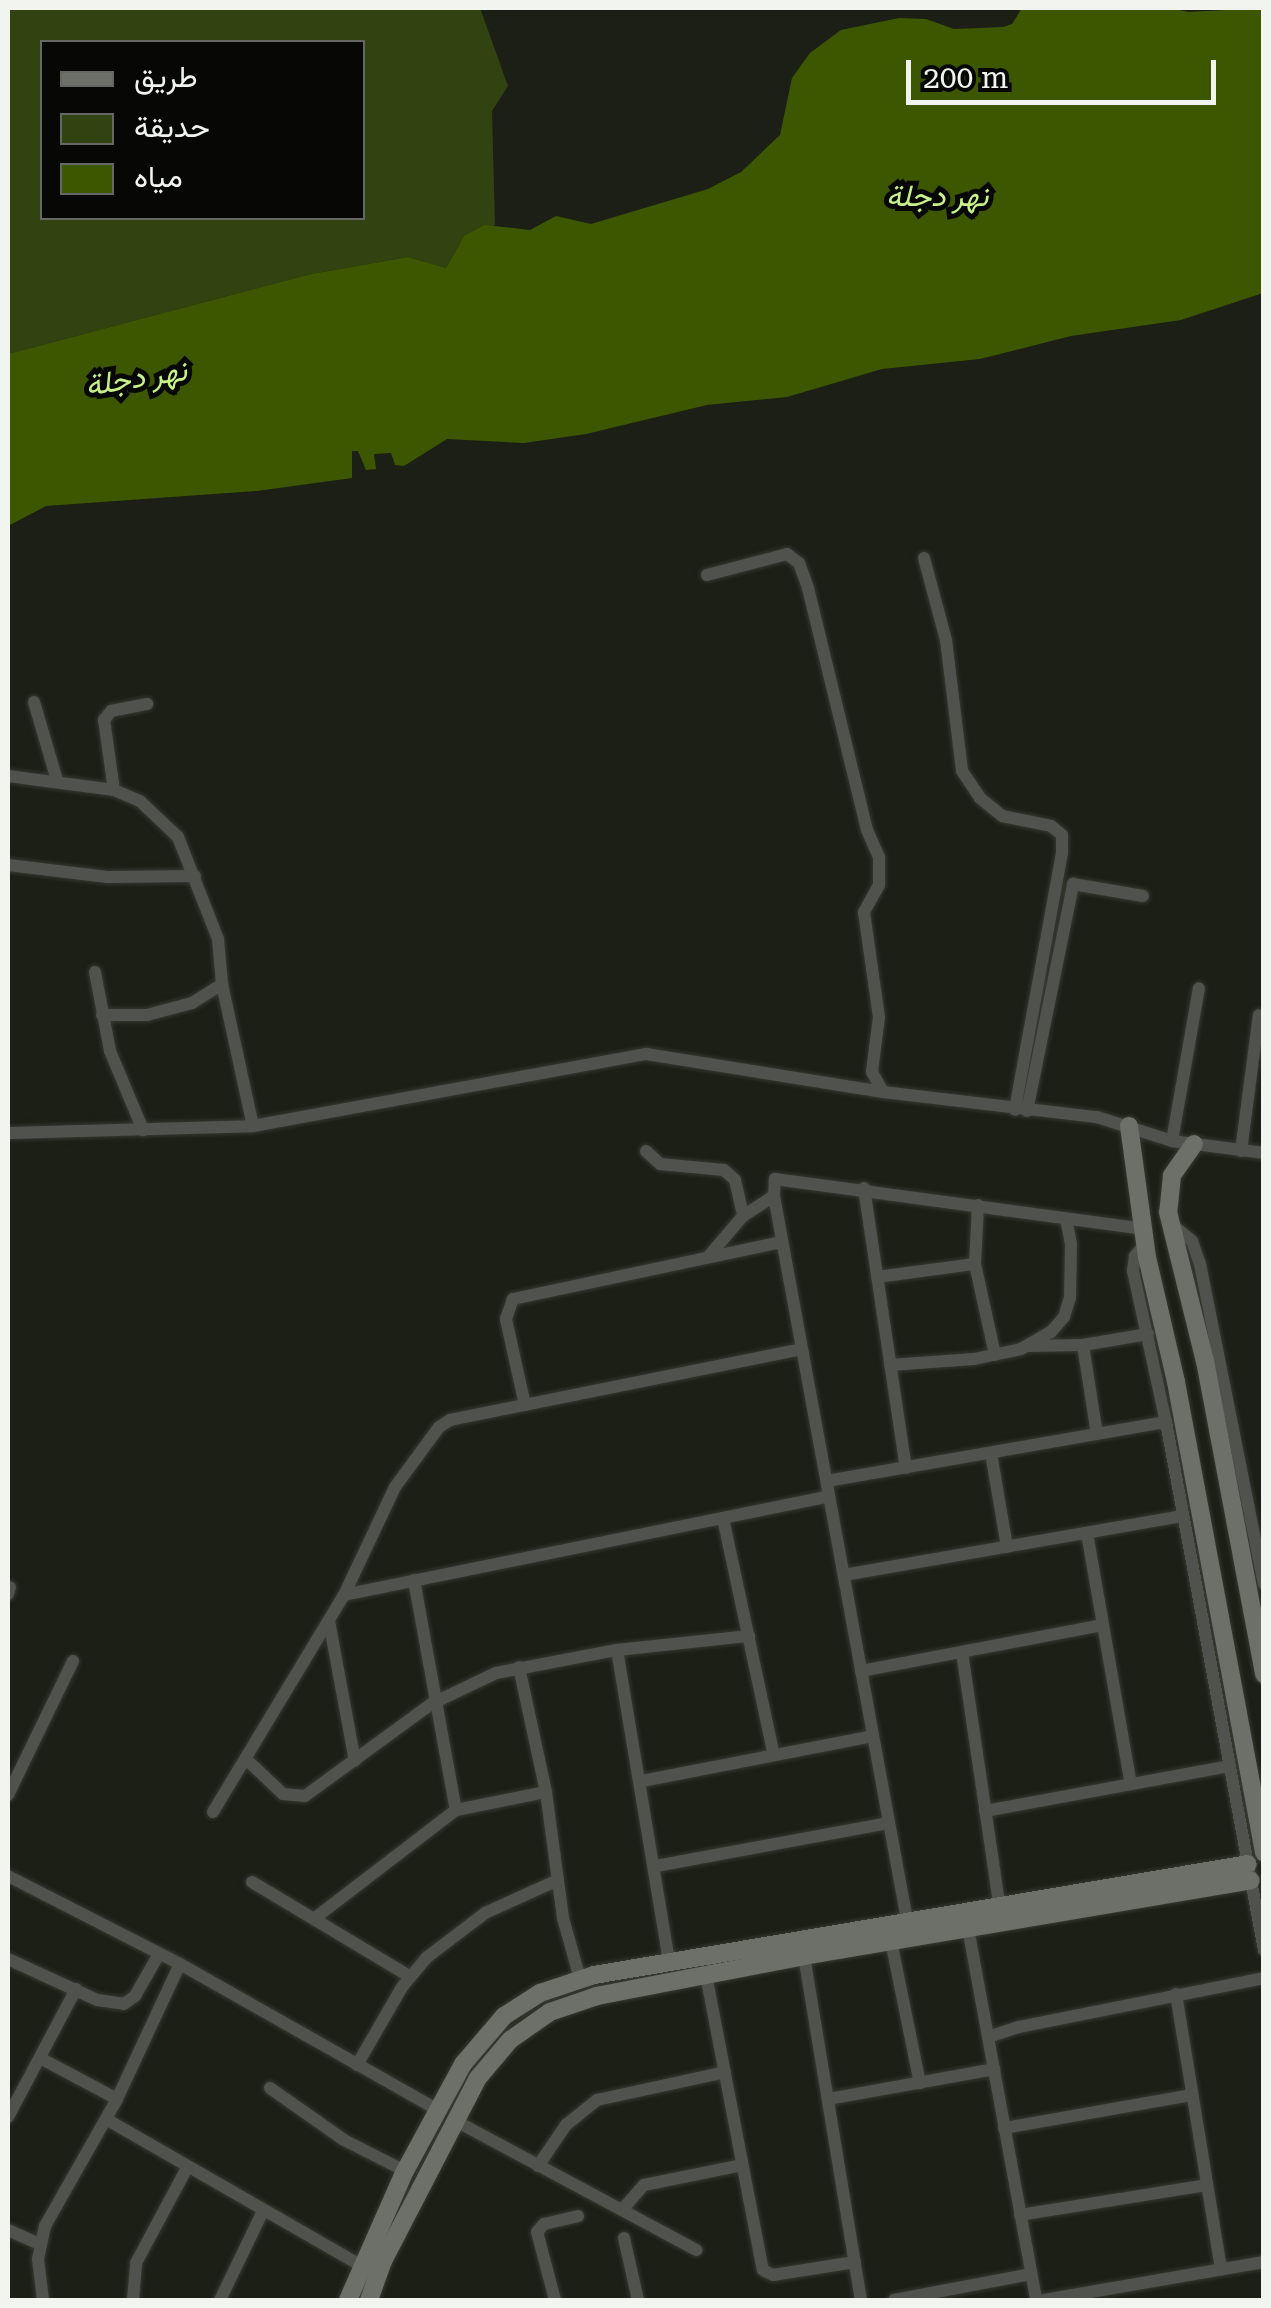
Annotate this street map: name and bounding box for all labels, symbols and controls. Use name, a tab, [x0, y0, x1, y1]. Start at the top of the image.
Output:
legend	[40, 40, 365, 220]
scale bar	[911, 40, 1221, 102]
text: طريق	[134, 59, 198, 94]
text: 200 m	[923, 60, 1008, 95]
text: حديقة	[134, 109, 210, 144]
text: مياه	[134, 159, 183, 194]
water label: نهر دجلة	[886, 178, 988, 214]
water label: نهر دجلة	[83, 352, 189, 404]

